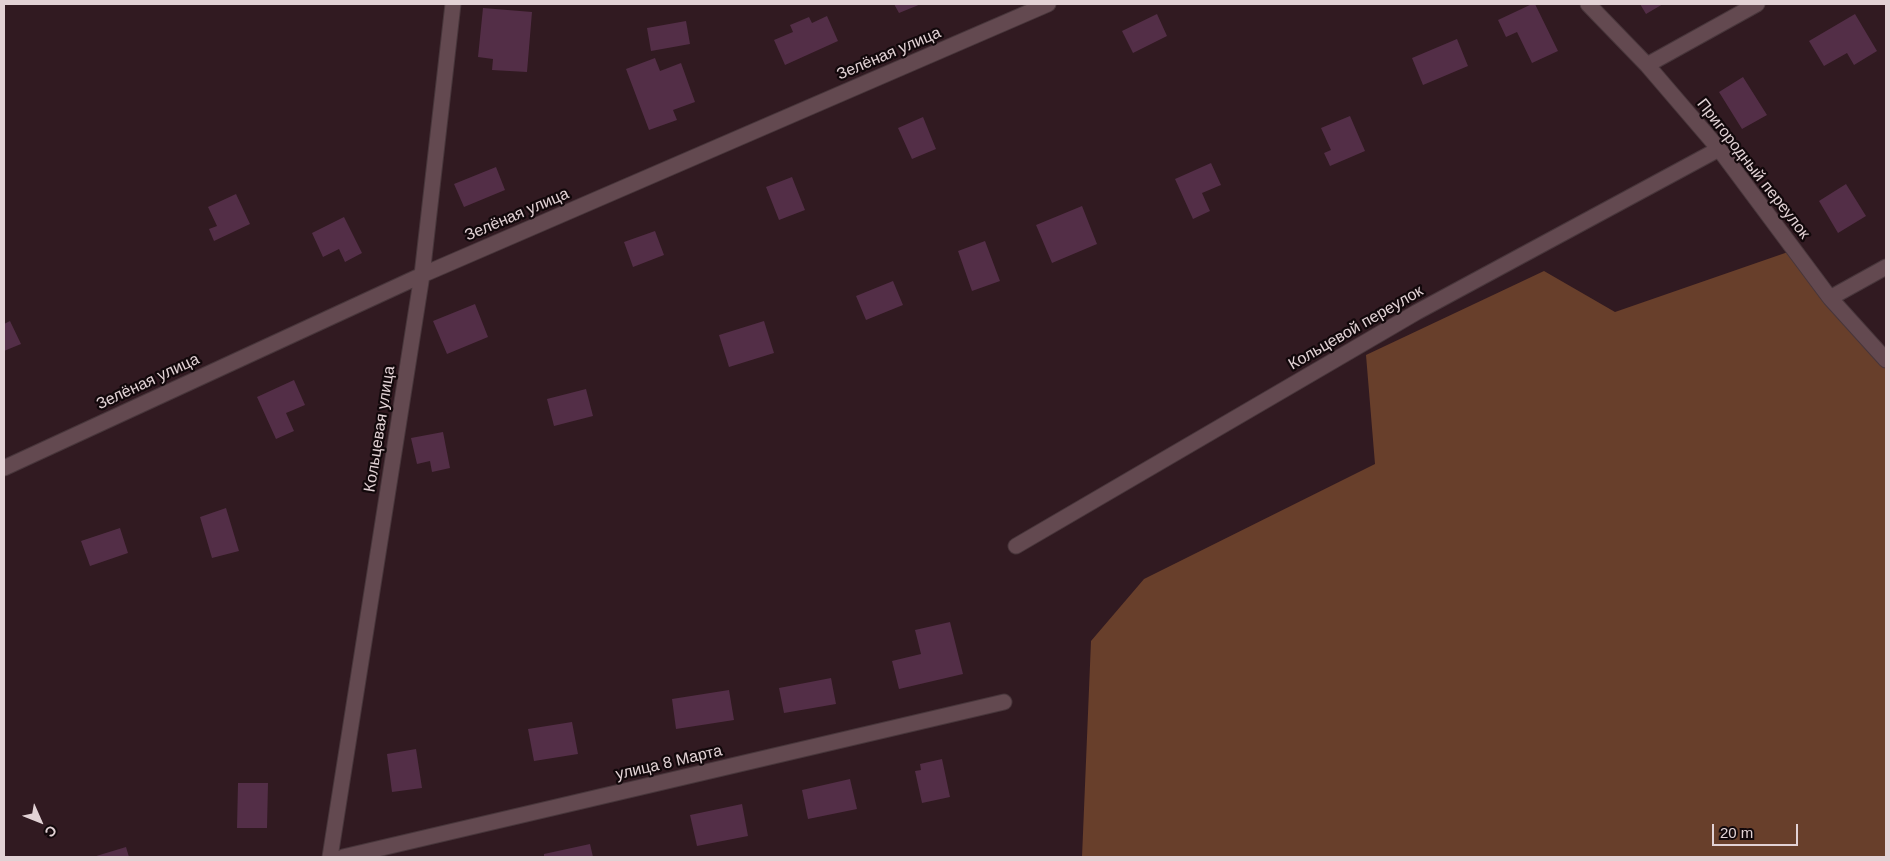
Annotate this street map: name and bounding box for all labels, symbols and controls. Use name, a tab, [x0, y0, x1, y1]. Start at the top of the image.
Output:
street label: Зелёная улица	[834, 23, 944, 85]
street label: Пригородный переулок	[1692, 95, 1814, 243]
street label: Зелёная улица	[462, 184, 572, 246]
street label: Кольцевой переулок	[1285, 282, 1427, 374]
street label: Зелёная улица	[94, 350, 202, 414]
street label: Кольцевая улица	[361, 364, 399, 494]
street label: улица 8 Марта	[614, 741, 724, 785]
north arrow	[15, 796, 65, 846]
scale bar	[1715, 814, 1801, 846]
text: С	[42, 822, 60, 841]
text: 20 m	[1720, 824, 1753, 841]

